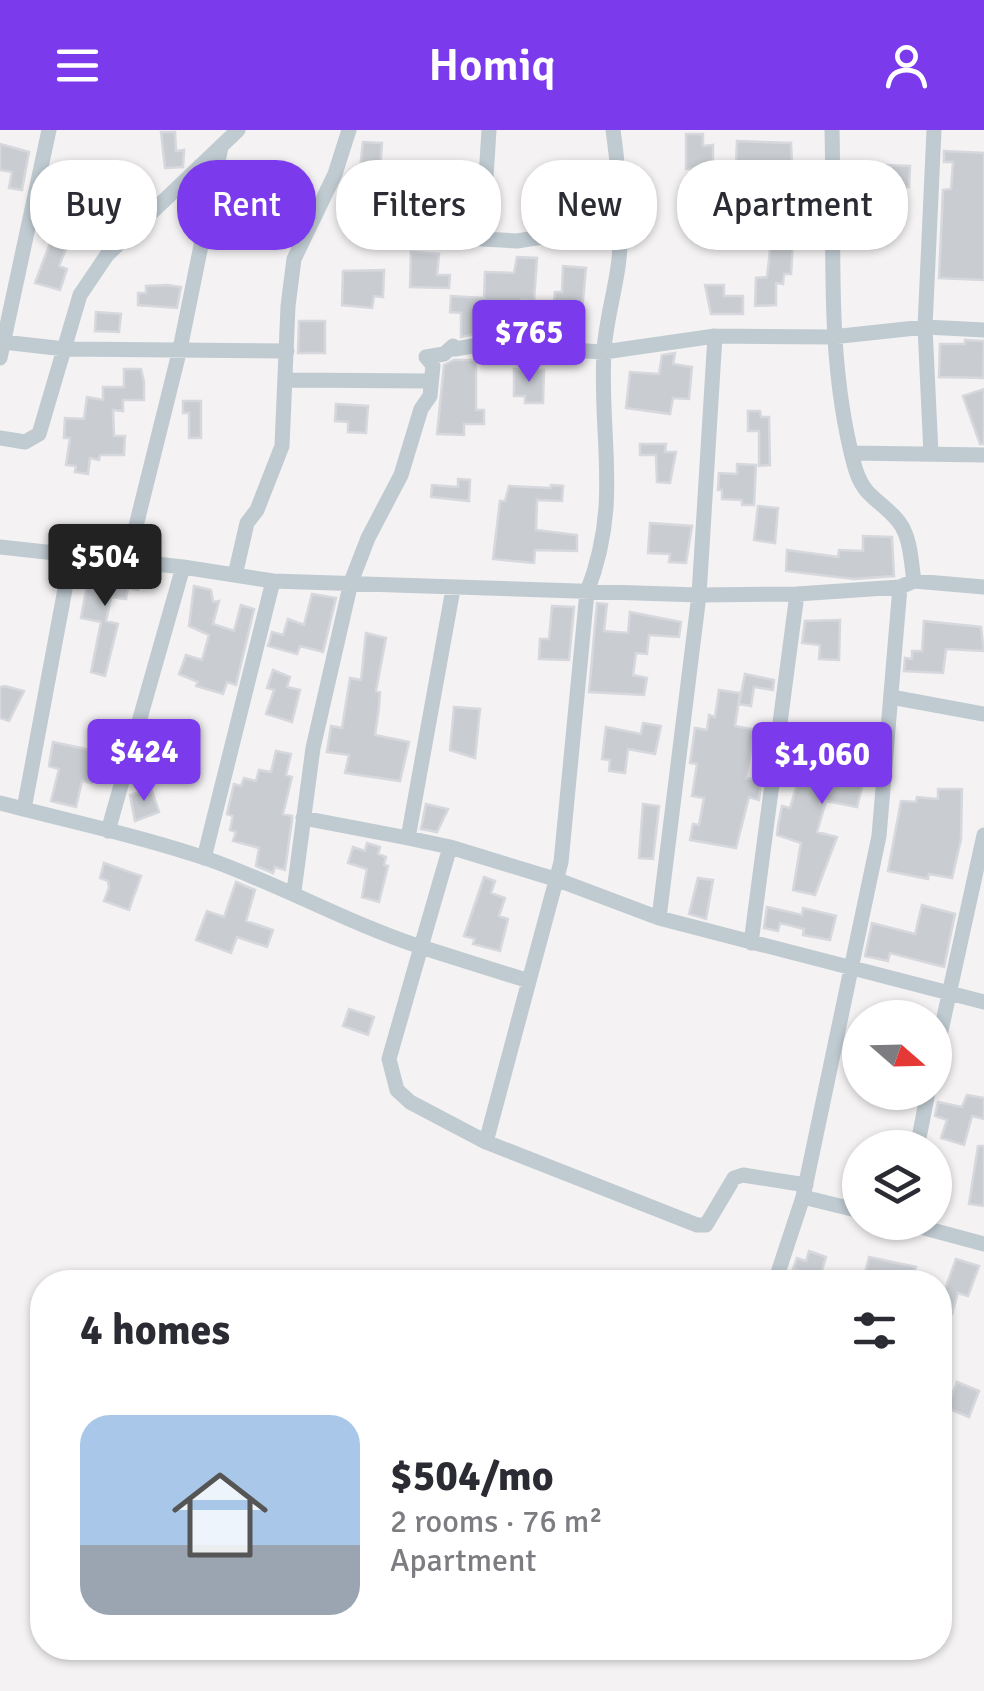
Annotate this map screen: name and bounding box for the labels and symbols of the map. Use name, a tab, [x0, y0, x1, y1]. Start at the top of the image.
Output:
pin: $765	[470, 300, 588, 385]
pin: $504	[46, 524, 164, 609]
pin: $424	[85, 719, 203, 804]
pin: $1,060	[741, 722, 903, 807]
north arrow	[842, 1000, 952, 1110]

